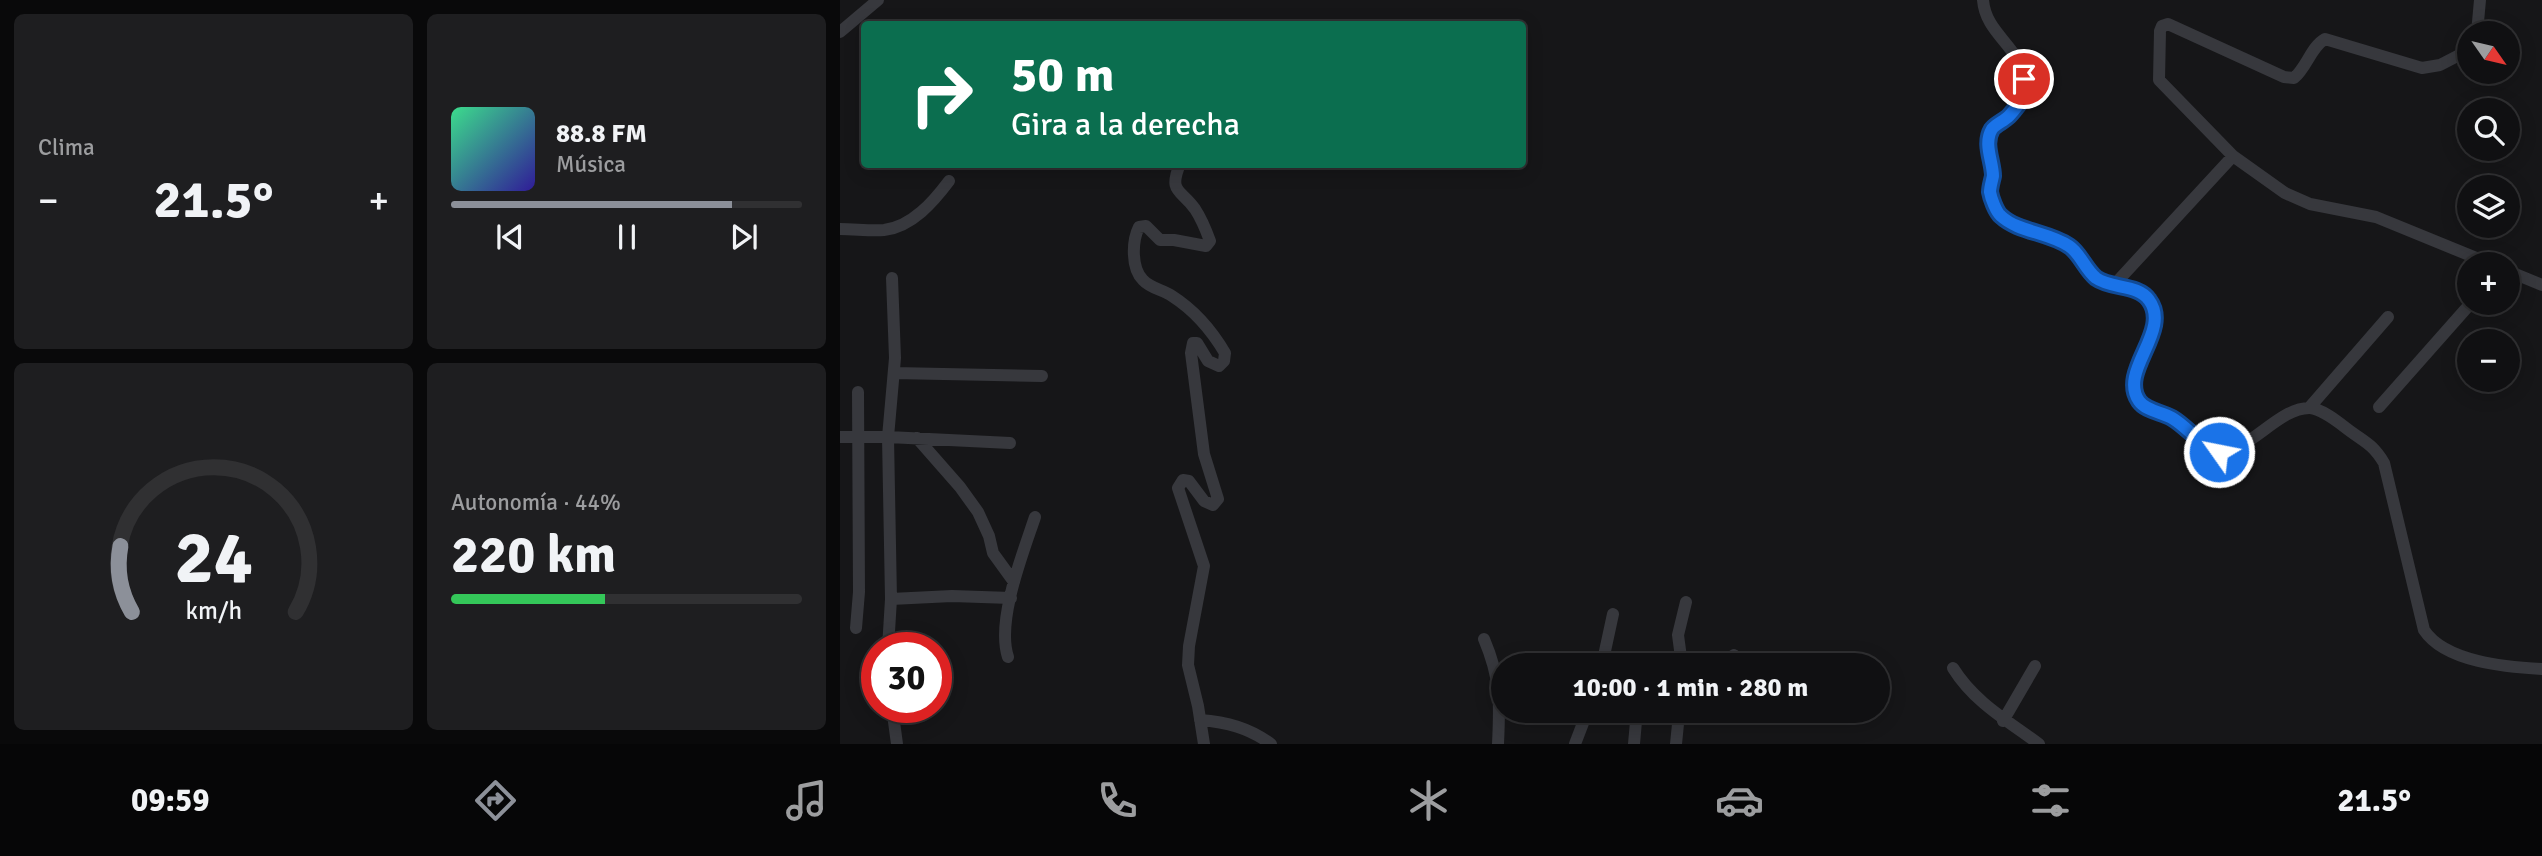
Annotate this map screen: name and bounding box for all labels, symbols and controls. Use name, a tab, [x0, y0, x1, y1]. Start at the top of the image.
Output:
north arrow	[2457, 21, 2520, 84]
map controls	[2457, 21, 2520, 392]
text: 50 m	[1011, 45, 1114, 105]
icon: right	[896, 49, 987, 140]
pin	[1994, 49, 2054, 109]
icon: arrive	[2005, 60, 2043, 98]
button: search	[2457, 98, 2520, 161]
text: Gira a la derecha	[1011, 105, 1240, 144]
text: 88.8 FM	[556, 118, 647, 150]
text: Clima	[38, 133, 95, 162]
text: Música	[556, 150, 626, 179]
text: 21.5°	[154, 168, 273, 232]
button: layers	[2457, 175, 2520, 238]
text: −	[38, 177, 59, 224]
text: +	[368, 177, 389, 224]
icon: previous	[491, 218, 529, 256]
icon: pause	[608, 218, 646, 256]
icon: next	[725, 218, 763, 256]
button: +	[2457, 252, 2520, 315]
button: −	[2457, 329, 2520, 392]
position arrow	[2182, 415, 2256, 489]
text: Autonomía · 44%	[451, 488, 621, 517]
text: 24	[174, 515, 253, 604]
text: 220 km	[451, 523, 616, 587]
text: km/h	[185, 595, 242, 626]
speed limit sign: 30	[861, 632, 952, 723]
text: 10:00 · 1 min · 280 m	[1573, 672, 1808, 704]
icon: directions	[471, 776, 520, 825]
icon: music	[782, 776, 831, 825]
icon: phone	[1093, 776, 1142, 825]
icon: climate	[1404, 776, 1453, 825]
icon: car	[1715, 776, 1764, 825]
icon: filters	[2026, 776, 2075, 825]
text: 09:59	[131, 781, 210, 820]
text: 21.5°	[2337, 781, 2411, 820]

